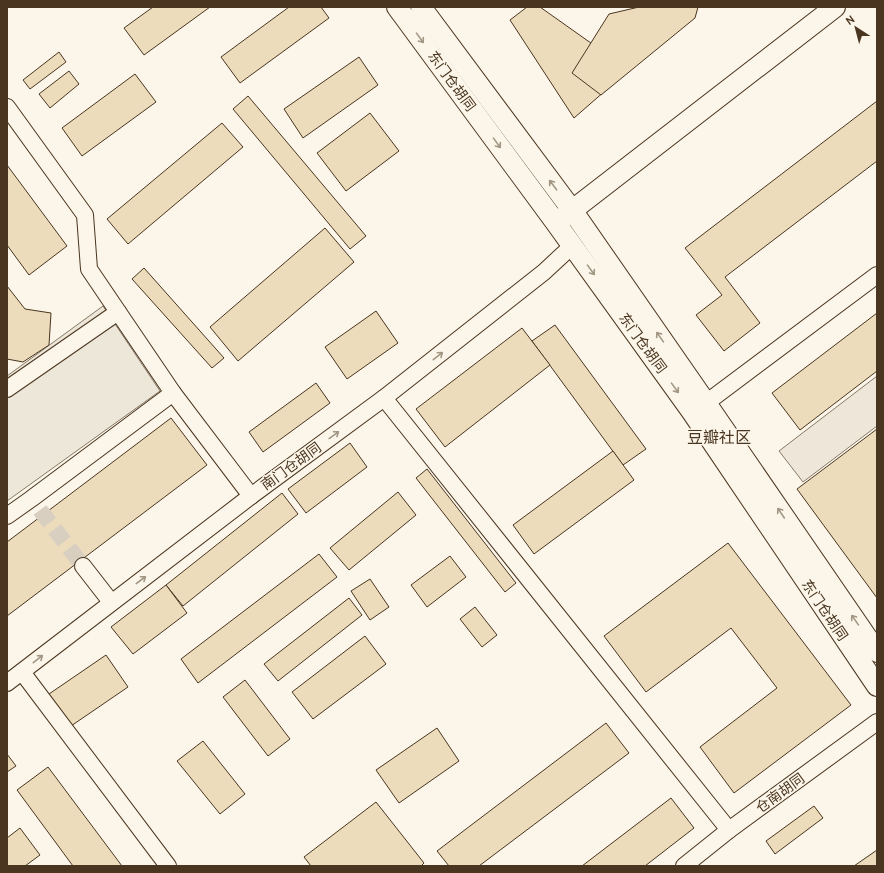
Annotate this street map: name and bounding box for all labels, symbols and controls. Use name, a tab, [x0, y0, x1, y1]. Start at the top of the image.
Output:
north arrow	[836, 8, 876, 48]
text: N	[843, 12, 857, 28]
one-way arrow	[416, 33, 424, 44]
street label: 东门仓胡同	[424, 47, 480, 115]
one-way arrow	[493, 137, 502, 148]
one-way arrow	[549, 179, 557, 190]
one-way arrow	[587, 265, 595, 276]
street label: 东门仓胡同	[615, 309, 671, 377]
one-way arrow	[656, 331, 664, 342]
one-way arrow	[432, 352, 443, 360]
one-way arrow	[670, 382, 679, 393]
district label: 豆瓣社区	[687, 428, 751, 447]
one-way arrow	[329, 431, 340, 439]
street label: 南门仓胡同	[257, 438, 325, 494]
one-way arrow	[777, 508, 785, 519]
one-way arrow	[135, 576, 146, 584]
street label: 东门仓胡同	[798, 576, 852, 644]
one-way arrow	[851, 615, 859, 626]
one-way arrow	[32, 655, 43, 664]
street label: 仓南胡同	[752, 769, 808, 817]

